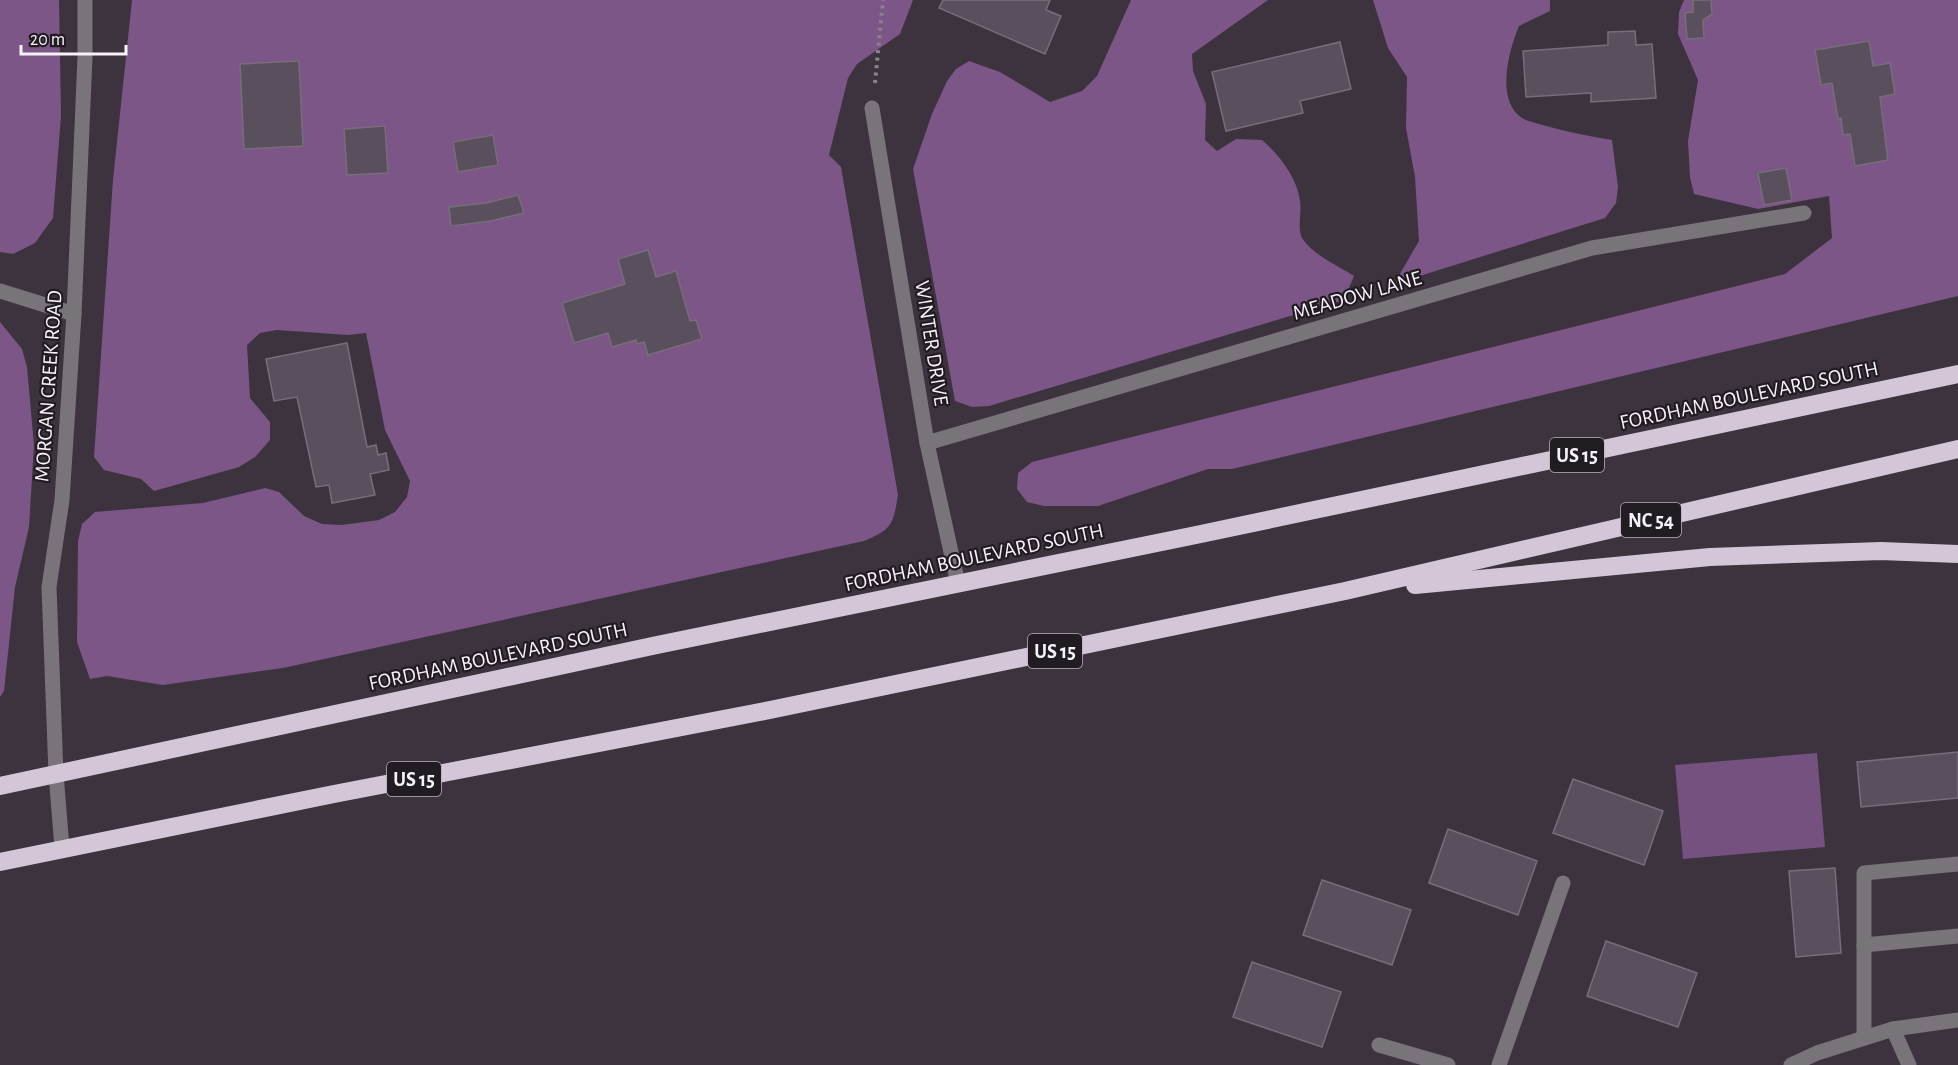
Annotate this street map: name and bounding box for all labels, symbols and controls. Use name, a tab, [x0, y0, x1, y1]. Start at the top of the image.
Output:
scale bar	[21, 18, 126, 56]
text: 20 m	[30, 31, 65, 49]
street label: MEADOW LANE	[1290, 267, 1424, 324]
street label: WINTER DRIVE	[911, 279, 952, 407]
street label: MORGAN CREEK ROAD	[31, 290, 66, 482]
street label: FORDHAM BOULEVARD SOUTH	[1618, 358, 1880, 433]
road number: US 15	[1550, 438, 1604, 472]
road number: NC 54	[1621, 503, 1681, 537]
street label: FORDHAM BOULEVARD SOUTH	[843, 520, 1105, 595]
street label: FORDHAM BOULEVARD SOUTH	[367, 619, 629, 694]
road number: US 15	[1028, 634, 1082, 668]
road number: US 15	[387, 762, 441, 796]

